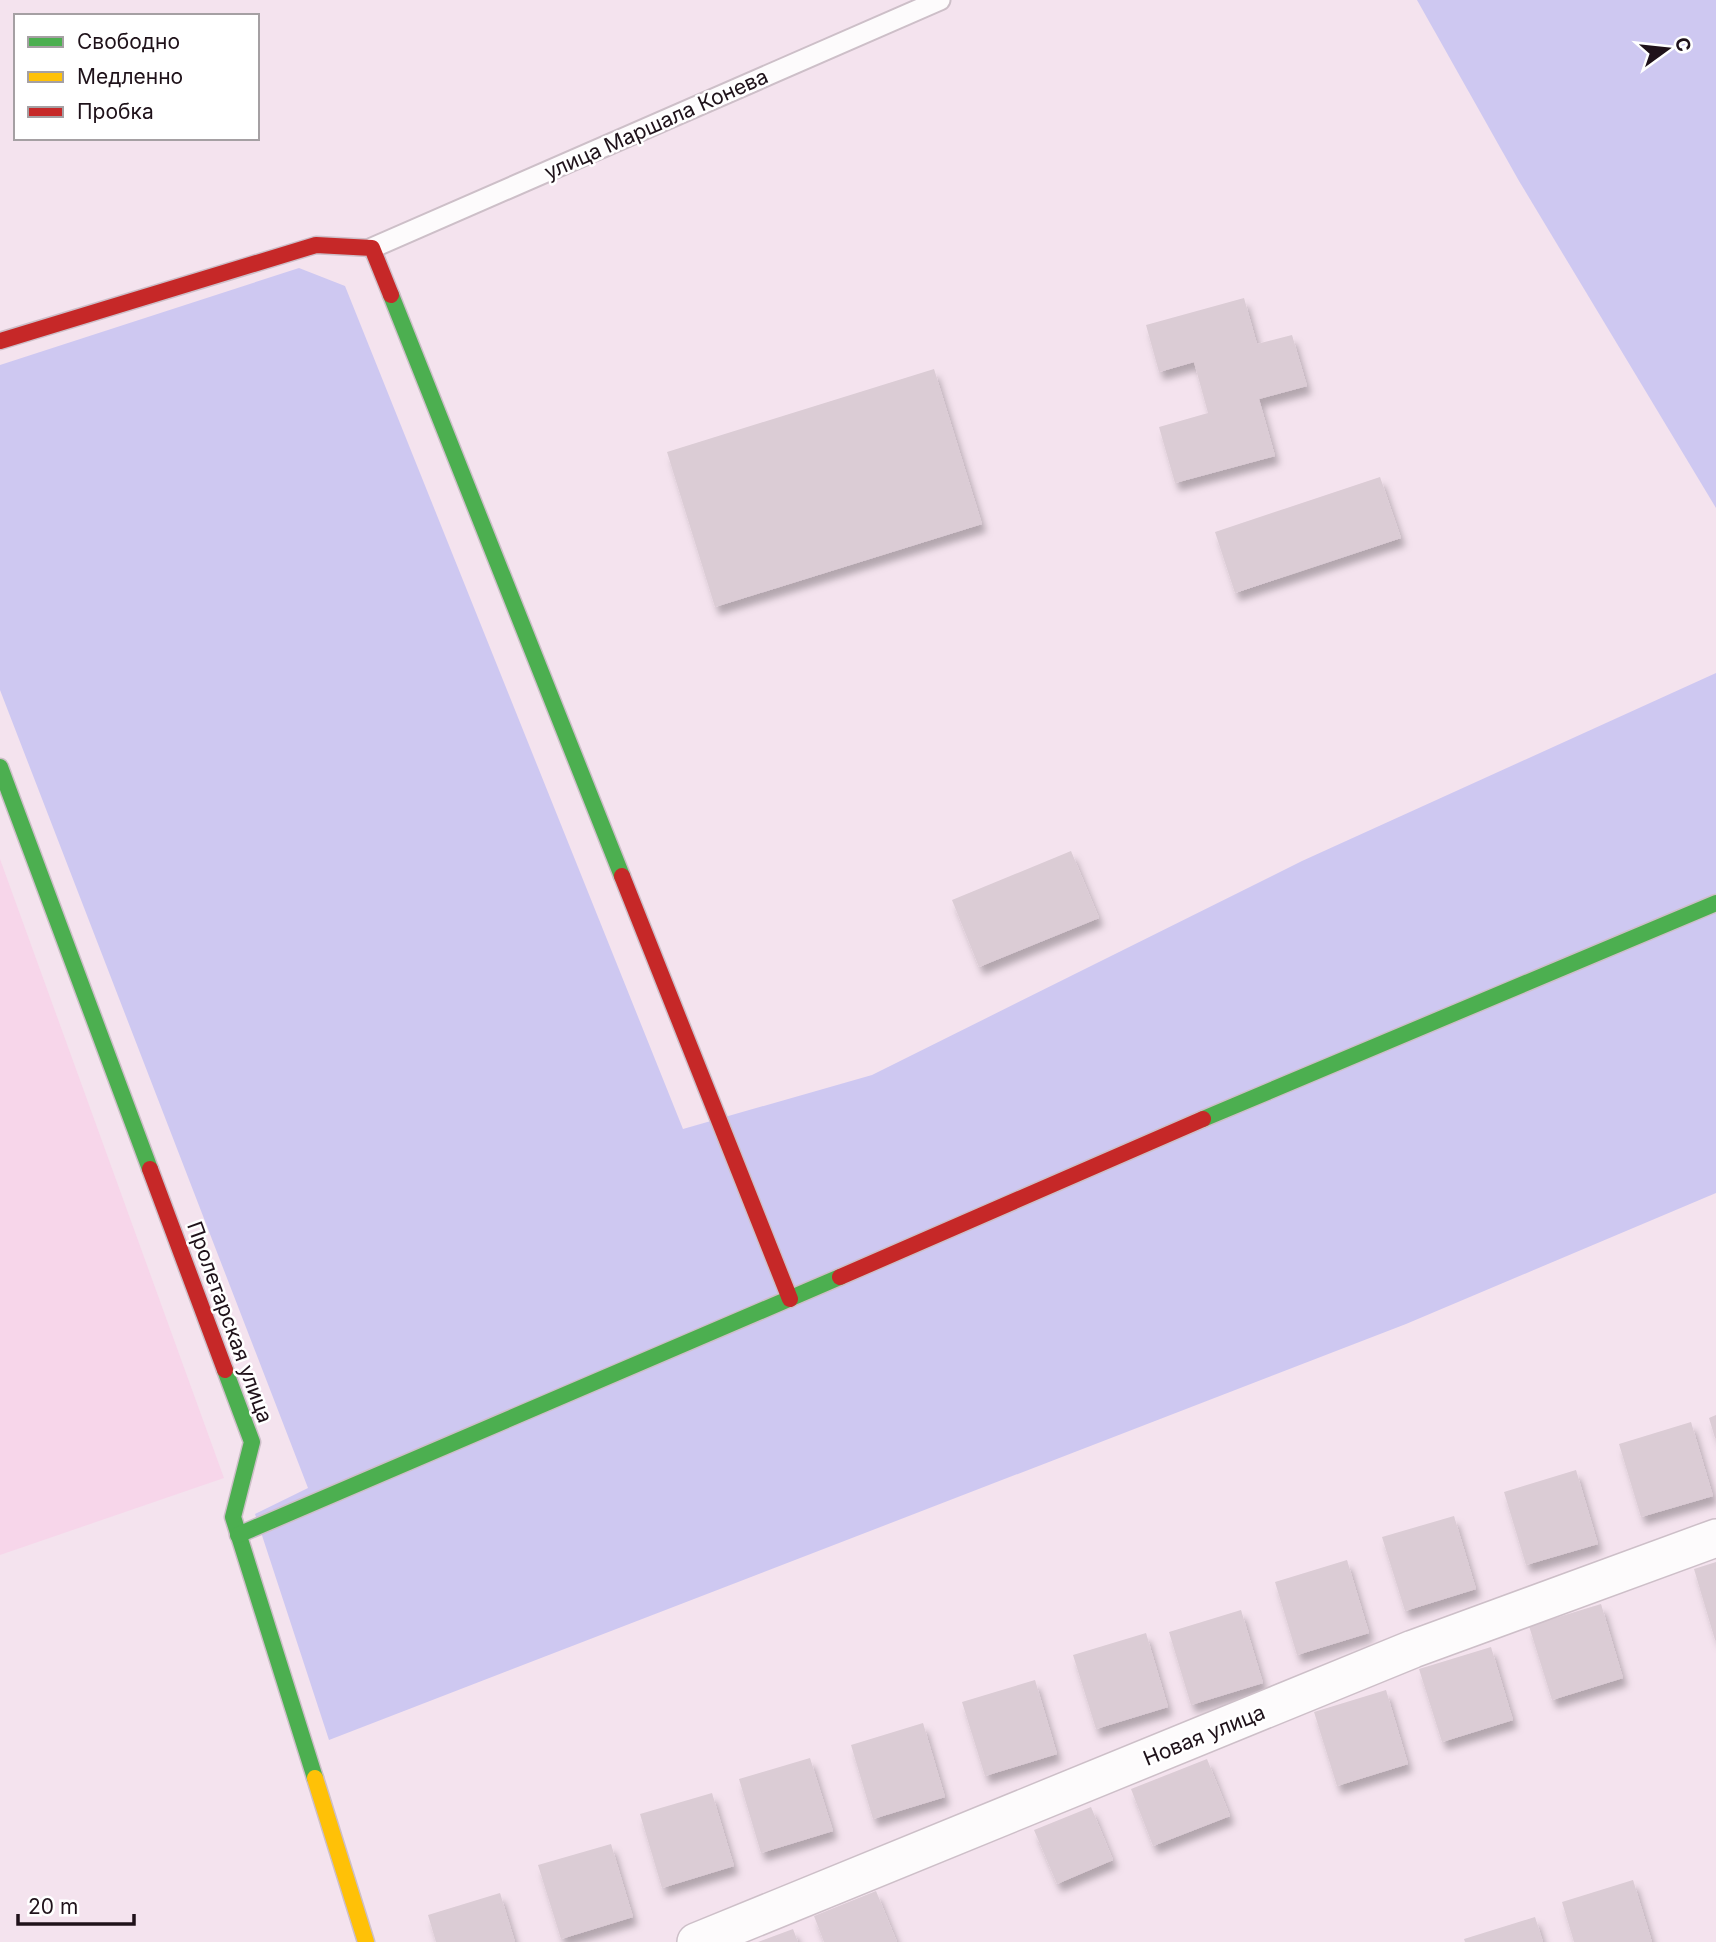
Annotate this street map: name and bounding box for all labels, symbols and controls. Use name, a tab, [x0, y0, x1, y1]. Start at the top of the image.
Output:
legend	[14, 14, 259, 140]
north arrow	[1632, 14, 1702, 84]
text: Свободно	[77, 29, 180, 54]
text: С	[1670, 35, 1696, 54]
street label: улица Маршала Конева	[540, 63, 772, 185]
text: Медленно	[77, 64, 183, 89]
text: Пробка	[77, 99, 154, 124]
street label: Пролетарская улица	[182, 1218, 278, 1426]
street label: Новая улица	[1139, 1699, 1269, 1771]
scale bar	[18, 1882, 133, 1926]
text: 20 m	[28, 1894, 78, 1919]

